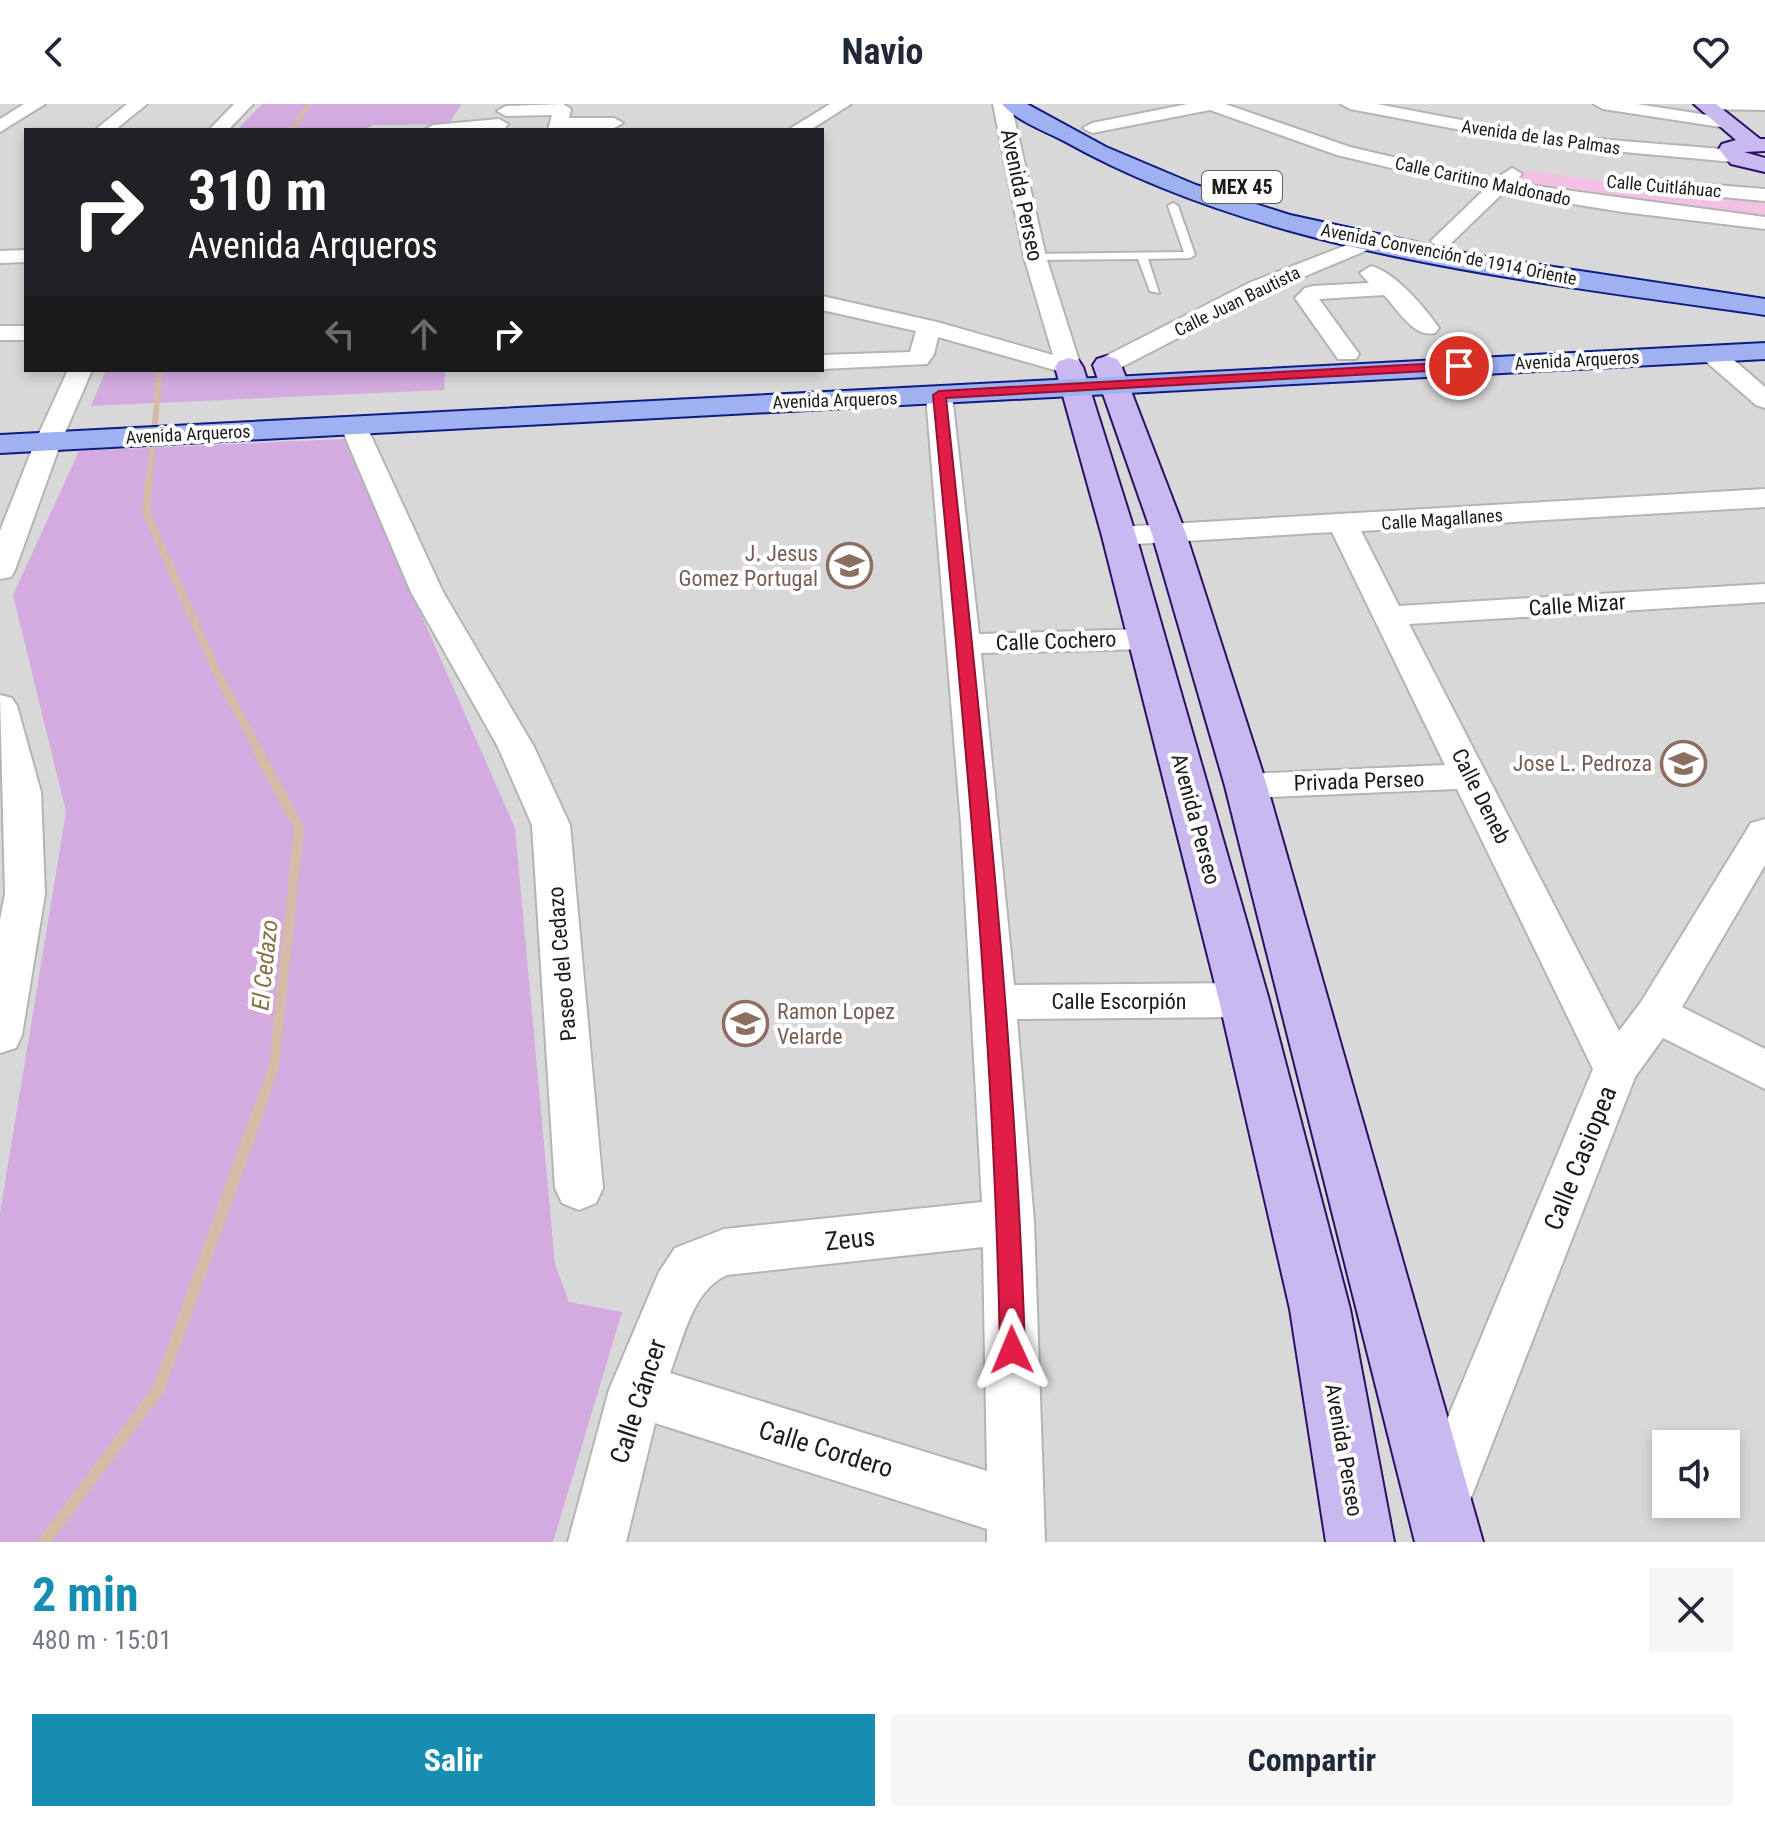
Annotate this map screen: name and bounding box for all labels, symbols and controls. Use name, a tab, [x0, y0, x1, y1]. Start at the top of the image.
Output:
icon: back	[32, 30, 76, 74]
icon: heart	[1689, 30, 1733, 74]
text: Navio	[842, 31, 923, 73]
street label: Avenida de las Palmas	[1460, 115, 1622, 159]
street label: Avenida Perseo	[996, 127, 1048, 263]
street label: Calle Caritino Maldonado	[1393, 152, 1573, 210]
text: 310 m	[188, 158, 327, 224]
icon: right	[56, 160, 160, 264]
road number: MEX 45	[1202, 171, 1282, 203]
street label: Calle Cuitláhuac	[1606, 171, 1722, 201]
street label: Avenida Convención de 1914 Oriente	[1319, 219, 1579, 289]
text: Avenida Arqueros	[188, 225, 438, 267]
street label: Calle Juan Bautista	[1171, 261, 1303, 341]
icon: left	[318, 312, 362, 356]
icon: ahead	[402, 312, 446, 356]
icon: right	[486, 312, 530, 356]
pin	[1425, 332, 1493, 400]
icon: arrive	[1437, 344, 1481, 388]
street label: Avenida Arqueros	[1514, 346, 1640, 374]
street label: Avenida Arqueros	[772, 387, 898, 413]
street label: Avenida Arqueros	[125, 420, 251, 448]
street label: Calle Magallanes	[1381, 504, 1503, 534]
place label: J. Jesus Gomez Portugal	[678, 541, 818, 591]
school or university icon: J. Jesus Gomez Portugal	[825, 542, 873, 590]
street label: Calle Mizar	[1528, 589, 1627, 621]
street label: Calle Cochero	[995, 626, 1117, 656]
school or university icon: Jose L. Pedroza	[1659, 739, 1707, 787]
street label: Calle Deneb	[1446, 744, 1516, 848]
street label: Avenida Perseo	[1167, 751, 1225, 887]
place label: Jose L. Pedroza	[1513, 751, 1652, 776]
street label: Privada Perseo	[1293, 766, 1425, 796]
street label: Paseo del Cedazo	[543, 886, 581, 1042]
water label: El Cedazo	[246, 918, 284, 1012]
street label: Calle Escorpión	[1052, 989, 1186, 1014]
place label: Ramon Lopez Velarde	[777, 999, 895, 1049]
school or university icon: Ramon Lopez Velarde	[722, 1000, 770, 1048]
street label: Calle Casiopea	[1537, 1082, 1623, 1234]
street label: Zeus	[824, 1221, 876, 1257]
position arrow	[970, 1308, 1054, 1392]
street label: Calle Cáncer	[604, 1335, 672, 1467]
street label: Avenida Perseo	[1320, 1382, 1368, 1518]
street label: Calle Cordero	[755, 1414, 897, 1484]
map controls	[1652, 1430, 1740, 1518]
button: sound	[1652, 1430, 1740, 1518]
text: 2 min	[32, 1566, 139, 1623]
button: close	[1649, 1568, 1733, 1652]
text: 480 m · 15:01	[32, 1625, 172, 1655]
button: Salir	[32, 1714, 875, 1806]
button: Compartir	[891, 1714, 1733, 1806]

